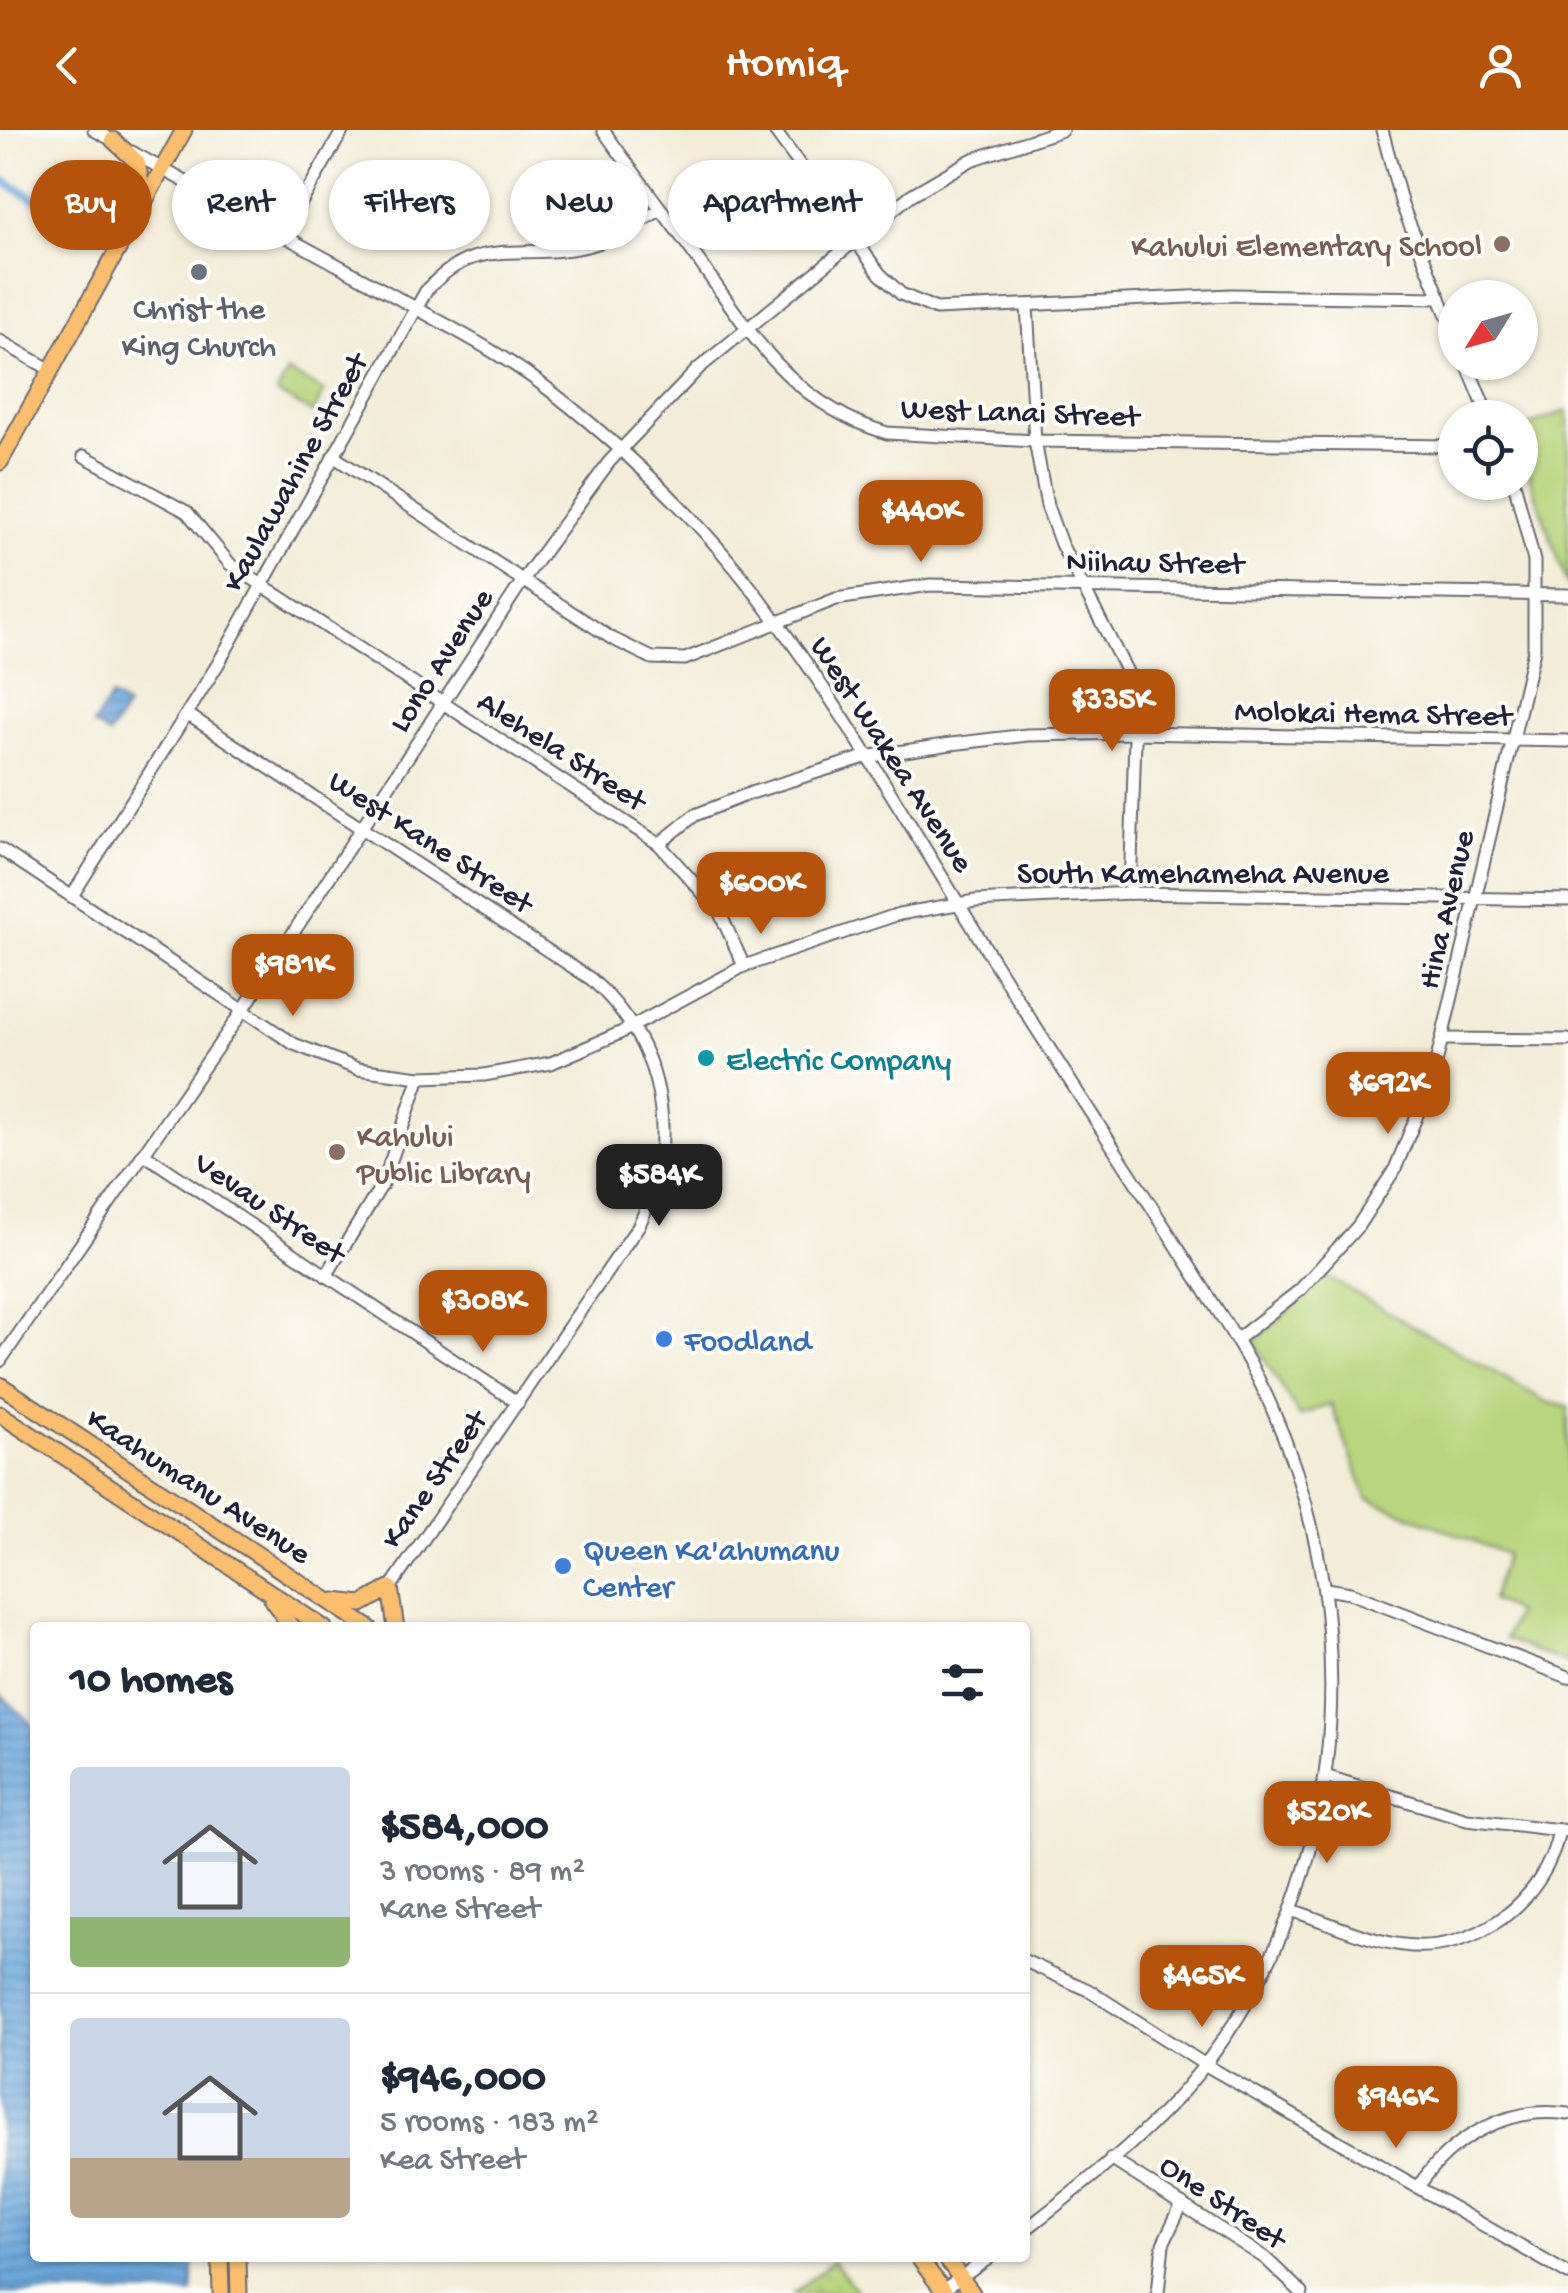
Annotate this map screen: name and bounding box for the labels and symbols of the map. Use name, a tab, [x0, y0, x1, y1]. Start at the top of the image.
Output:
place label: Kahului Elementary School	[1131, 230, 1482, 268]
marker: Kahului Elementary School	[1491, 233, 1513, 255]
marker: Christ the King Church	[188, 261, 210, 283]
north arrow	[1438, 280, 1538, 380]
place label: Christ the King Church	[122, 293, 276, 368]
street label: Kaulawahine Street	[216, 345, 380, 599]
street label: West Lanai Street	[900, 392, 1143, 438]
pin: $440K	[851, 480, 991, 565]
street label: Niihau Street	[1066, 544, 1247, 586]
street label: Lono Avenue	[383, 582, 504, 741]
street label: West Wakea Avenue	[799, 631, 980, 881]
pin: $335K	[1042, 669, 1182, 754]
street label: Alehela Street	[469, 684, 654, 824]
street label: Molokai Hema Street	[1234, 695, 1515, 737]
street label: West Kane Street	[320, 764, 541, 926]
street label: Hina Avenue	[1412, 826, 1486, 993]
pin: $600K	[691, 852, 831, 937]
street label: South Kamehameha Avenue	[1017, 857, 1389, 895]
pin: $981K	[223, 934, 363, 1019]
place label: Electric Company	[726, 1044, 952, 1082]
marker: Electric Company	[695, 1047, 717, 1069]
pin: $692K	[1318, 1052, 1458, 1137]
place label: Kahului Public Library	[356, 1120, 531, 1195]
marker: Kahului Public Library	[326, 1141, 348, 1163]
pin: $584K	[589, 1144, 729, 1229]
street label: Vevau Street	[185, 1145, 353, 1276]
pin: $308K	[413, 1270, 553, 1355]
place label: Foodland	[683, 1325, 813, 1363]
marker: Foodland	[653, 1328, 675, 1350]
street label: Kaahumanu Avenue	[78, 1401, 317, 1575]
street label: Kane Street	[375, 1402, 499, 1557]
place label: Queen Ka'ahumanu Center	[583, 1534, 840, 1609]
marker: Queen Ka'ahumanu Center	[552, 1555, 574, 1577]
pin: $520K	[1257, 1781, 1397, 1866]
pin: $465K	[1132, 1945, 1272, 2030]
pin: $946K	[1326, 2066, 1466, 2151]
street label: One Street	[1151, 2148, 1294, 2262]

